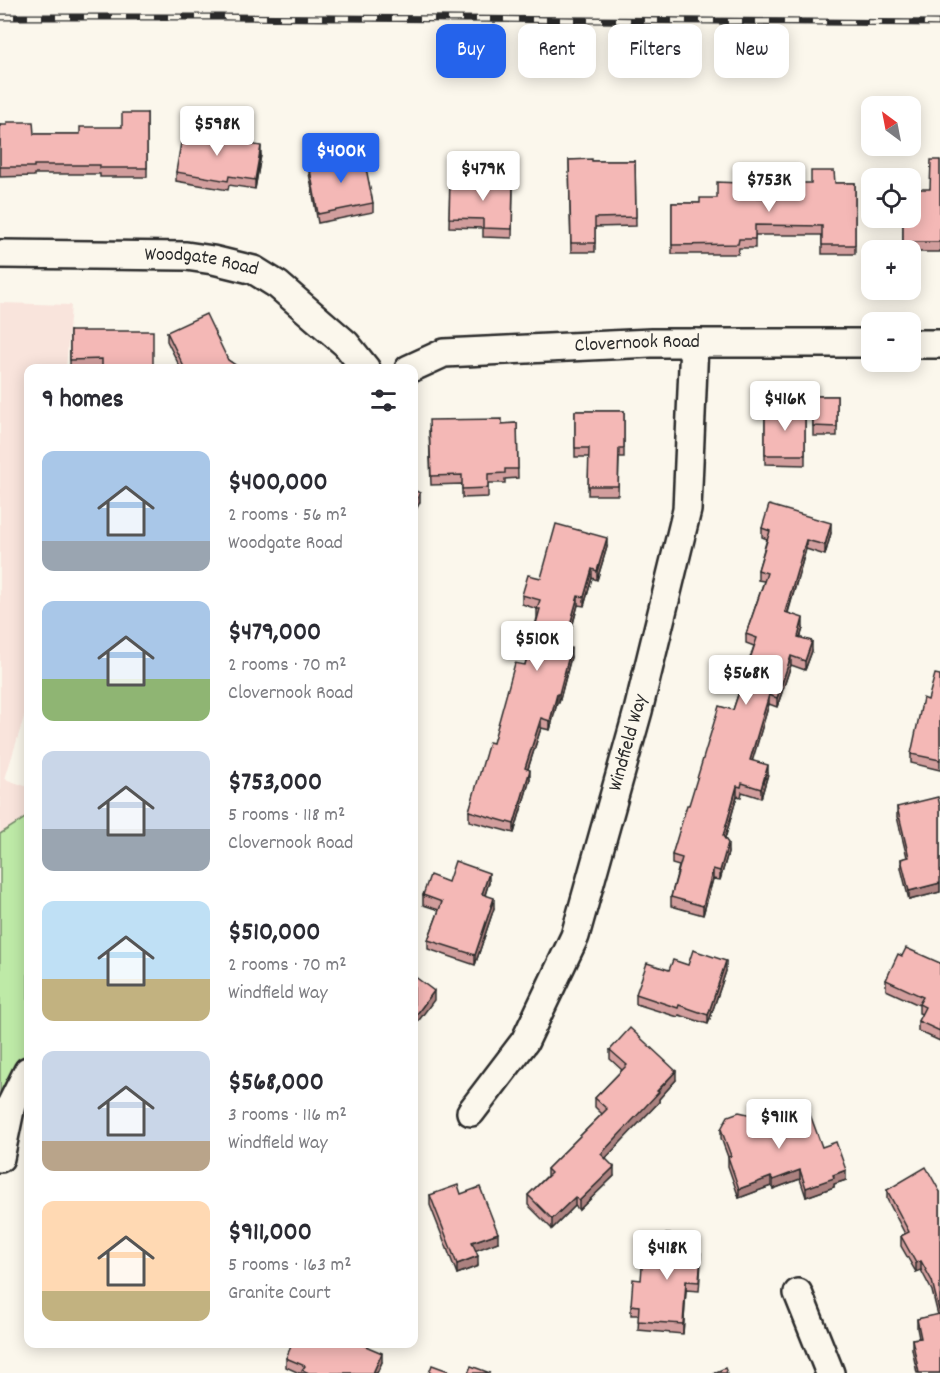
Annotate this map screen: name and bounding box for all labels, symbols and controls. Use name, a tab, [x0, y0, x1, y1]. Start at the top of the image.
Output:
chip: Buy	[436, 24, 506, 78]
chip: Rent	[518, 24, 596, 78]
chip: Filters	[608, 24, 702, 78]
chip: New	[714, 24, 789, 78]
north arrow	[861, 96, 921, 156]
map controls	[861, 96, 921, 372]
pin: $598K	[175, 106, 259, 157]
text: $598K	[194, 111, 240, 139]
pin: $400K	[299, 133, 383, 184]
text: $400K	[316, 138, 366, 166]
pin: $479K	[441, 151, 525, 202]
text: $479K	[461, 156, 505, 184]
pin: $753K	[727, 162, 811, 213]
text: $753K	[746, 167, 792, 195]
button: locate	[861, 168, 921, 228]
button: +	[861, 240, 921, 300]
street label: Woodgate Road	[144, 242, 261, 285]
button: −	[861, 312, 921, 372]
street label: Clovernook Road	[574, 329, 700, 361]
pin: $416K	[743, 381, 827, 432]
text: 9 homes	[42, 382, 124, 419]
icon: filters	[367, 384, 400, 417]
text: $416K	[764, 386, 806, 414]
text: $400,000	[228, 465, 328, 502]
icon: home	[90, 475, 162, 547]
text: 2 rooms · 56 m²	[228, 502, 347, 530]
text: Woodgate Road	[228, 530, 343, 558]
text: $479,000	[228, 615, 321, 652]
pin: $510K	[495, 621, 579, 672]
icon: home	[90, 625, 162, 697]
text: $510K	[515, 626, 559, 654]
text: 2 rooms · 70 m²	[228, 652, 347, 680]
pin: $568K	[704, 655, 788, 706]
text: $568K	[723, 660, 769, 688]
text: Clovernook Road	[228, 680, 353, 708]
street label: Windfield Way	[602, 691, 656, 795]
text: $753,000	[228, 765, 322, 802]
icon: home	[90, 775, 162, 847]
text: 5 rooms · 118 m²	[228, 802, 345, 830]
text: Clovernook Road	[228, 830, 353, 858]
text: $510,000	[228, 915, 321, 952]
icon: home	[90, 925, 162, 997]
text: 2 rooms · 70 m²	[228, 952, 347, 980]
text: Windfield Way	[228, 980, 327, 1008]
text: $568,000	[228, 1065, 324, 1102]
icon: home	[90, 1075, 162, 1147]
pin: $911K	[737, 1099, 821, 1150]
text: 3 rooms · 116 m²	[228, 1102, 347, 1130]
text: $911K	[760, 1104, 798, 1132]
text: Windfield Way	[228, 1130, 327, 1158]
text: $911,000	[228, 1215, 312, 1252]
icon: home	[90, 1225, 162, 1297]
pin: $418K	[625, 1230, 709, 1281]
text: $418K	[647, 1235, 687, 1263]
text: 5 rooms · 163 m²	[228, 1252, 352, 1280]
text: Granite Court	[228, 1280, 331, 1308]

